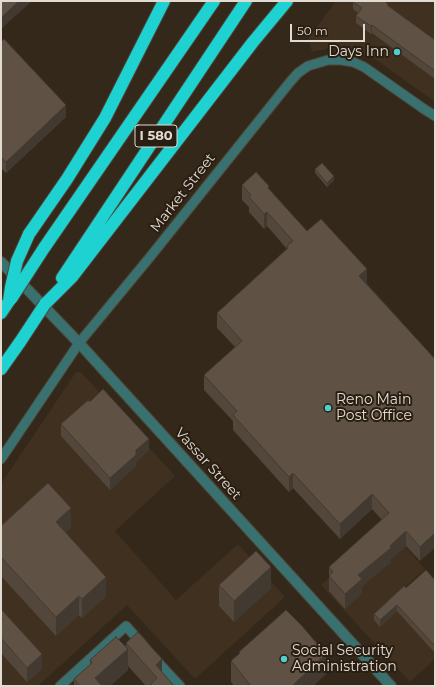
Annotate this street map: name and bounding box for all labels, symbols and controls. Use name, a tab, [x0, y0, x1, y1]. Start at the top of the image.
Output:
scale bar	[292, 16, 367, 42]
text: 50 m	[297, 23, 328, 38]
place label: Days Inn	[328, 44, 389, 60]
marker: Days Inn	[392, 47, 402, 57]
road number: I 580	[135, 125, 177, 147]
street label: Market Street	[147, 150, 219, 236]
place label: Reno Main Post Office	[336, 392, 412, 424]
marker: Reno Main Post Office	[323, 403, 333, 413]
street label: Vassar Street	[171, 425, 245, 503]
place label: Social Security Administration	[292, 643, 397, 676]
marker: Social Security Administration	[279, 654, 289, 664]

